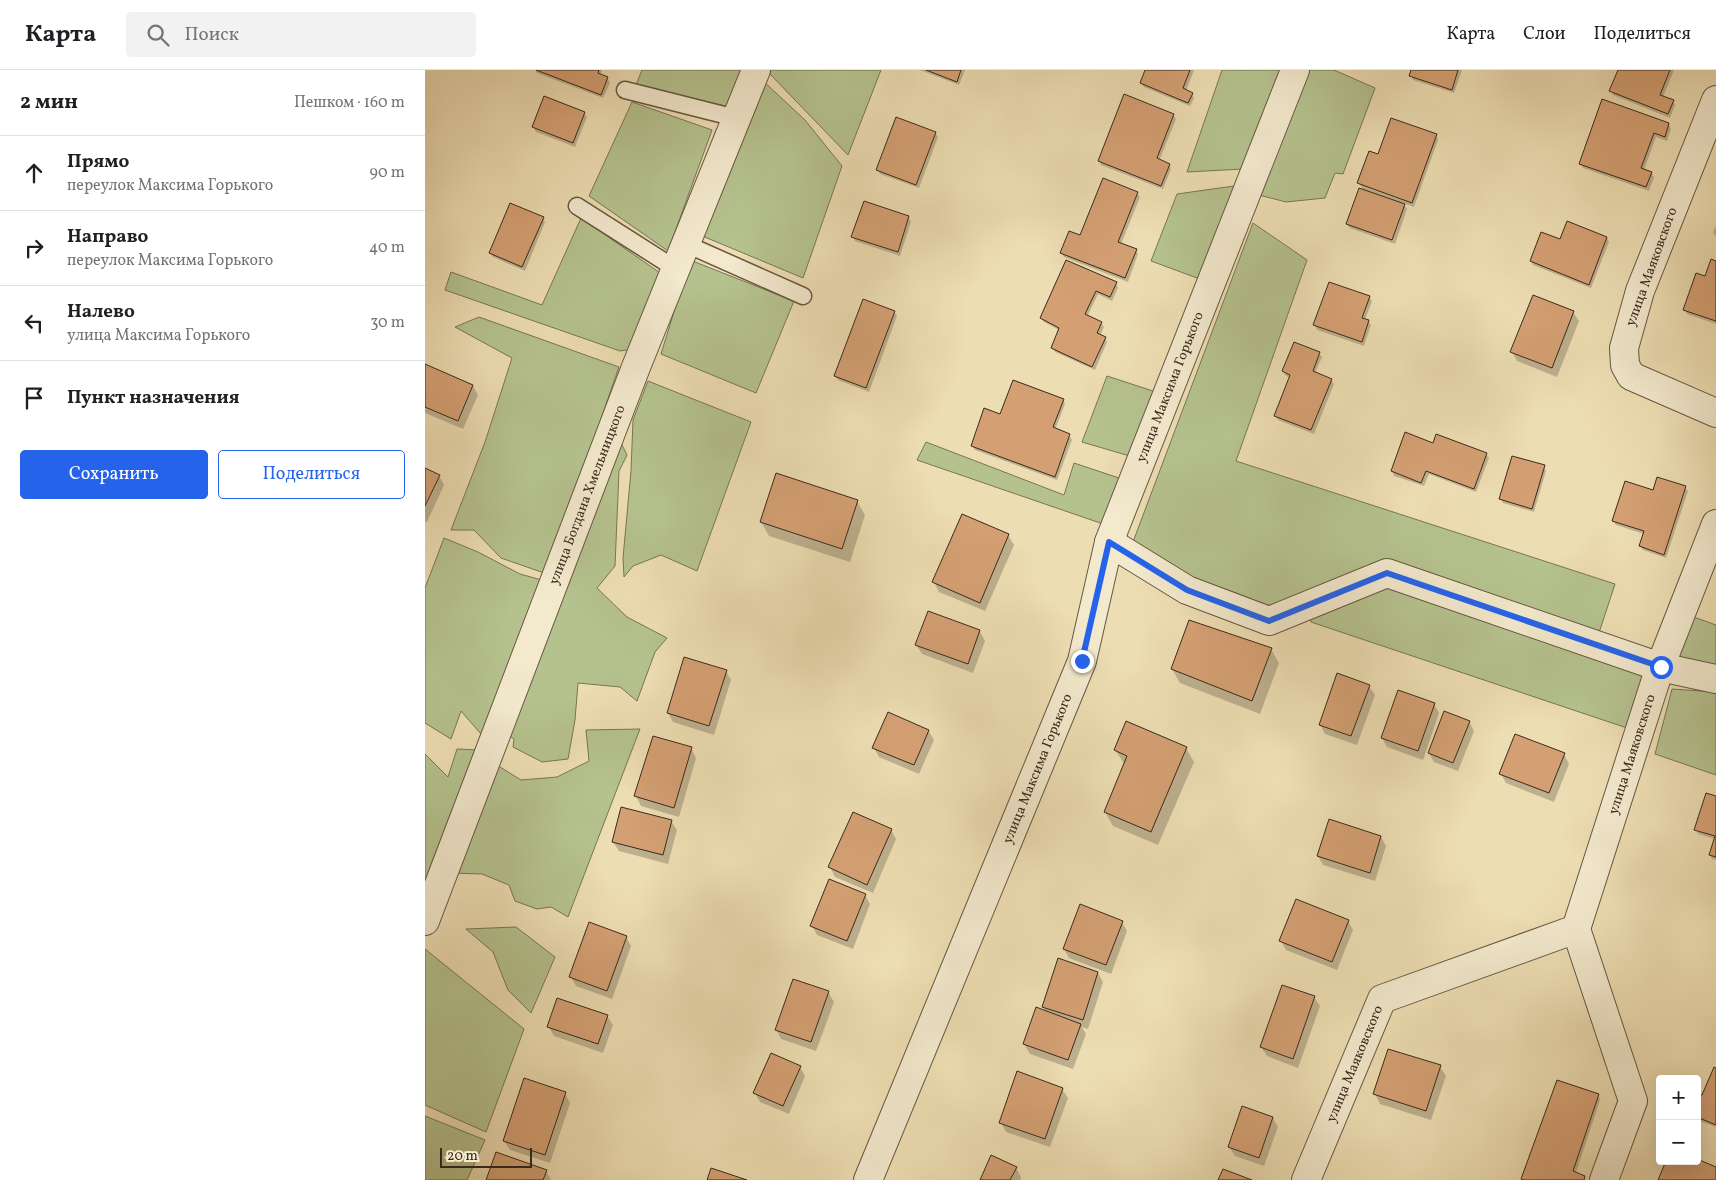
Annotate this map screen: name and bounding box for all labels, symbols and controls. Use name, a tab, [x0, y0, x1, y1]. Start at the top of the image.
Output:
search box	[126, 12, 476, 57]
text: Карта	[25, 18, 96, 52]
icon: search	[144, 21, 172, 49]
text: Поиск	[184, 22, 239, 48]
text: Карта	[1447, 22, 1495, 47]
text: Слои	[1523, 22, 1565, 47]
text: Поделиться	[1593, 22, 1691, 47]
text: 2 мин	[20, 88, 78, 117]
text: Пешком · 160 m	[294, 92, 405, 114]
text: Прямо	[67, 149, 129, 175]
icon: ahead	[20, 159, 48, 187]
text: 90 m	[369, 162, 405, 184]
text: переулок Максима Горького	[67, 175, 273, 197]
street label: улица Маяковского	[1622, 205, 1682, 329]
text: Направо	[67, 224, 149, 250]
icon: right	[20, 234, 48, 262]
text: 40 m	[369, 237, 405, 259]
text: переулок Максима Горького	[67, 250, 273, 272]
text: Налево	[67, 299, 135, 325]
icon: left	[20, 309, 48, 337]
street label: улица Максима Горького	[1132, 309, 1208, 465]
text: 30 m	[370, 312, 405, 334]
text: улица Максима Горького	[67, 325, 250, 347]
icon: arrive	[20, 384, 48, 412]
text: Пункт назначения	[67, 385, 240, 411]
street label: улица Богдана Хмельницкого	[544, 402, 630, 587]
button: Сохранить	[20, 450, 208, 499]
button: Поделиться	[218, 450, 405, 499]
route end	[1071, 650, 1094, 673]
route start	[1650, 656, 1673, 679]
street label: улица Максима Горького	[998, 691, 1077, 846]
street label: улица Маяковского	[1604, 692, 1660, 817]
street label: улица Маяковского	[1322, 1002, 1388, 1125]
map controls	[1656, 1075, 1701, 1165]
button: +	[1656, 1075, 1701, 1120]
button: −	[1656, 1120, 1701, 1165]
scale bar	[440, 1145, 533, 1168]
text: 20 m	[447, 1147, 478, 1166]

